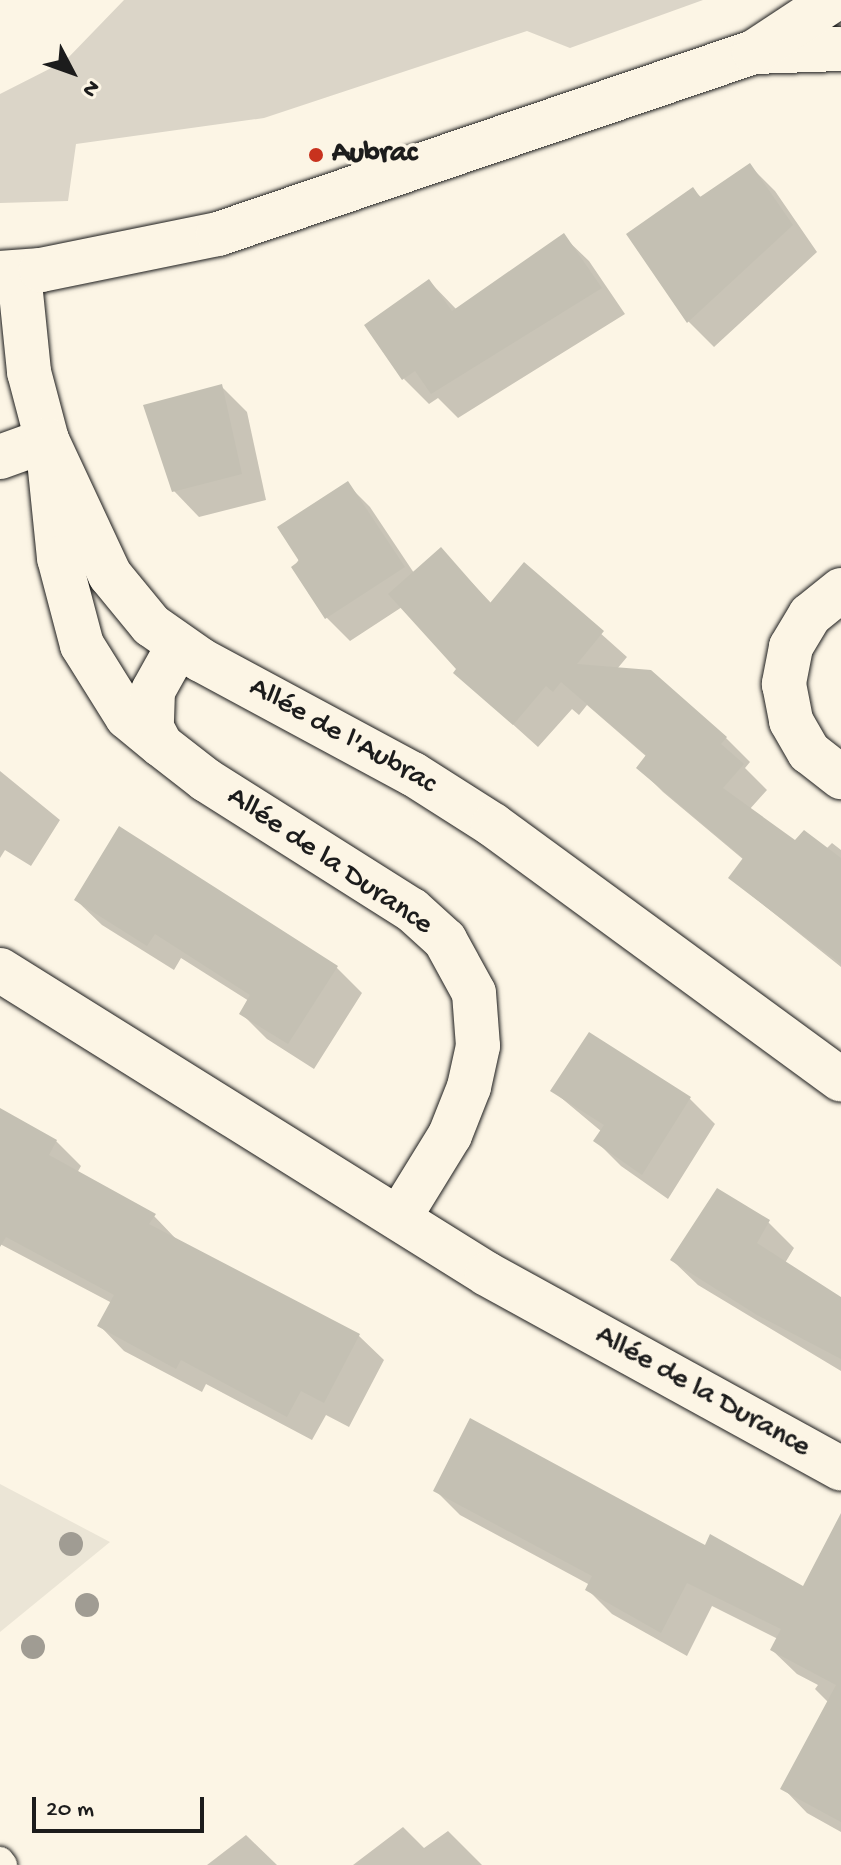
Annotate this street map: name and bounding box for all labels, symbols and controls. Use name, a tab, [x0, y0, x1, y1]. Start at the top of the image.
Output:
north arrow	[32, 32, 112, 112]
text: N	[76, 74, 105, 102]
place label: Aubrac	[332, 137, 417, 173]
marker: Aubrac	[307, 146, 325, 164]
street label: Allée de l'Aubrac	[242, 671, 442, 803]
street label: Allée de la Durance	[219, 780, 439, 944]
street label: Allée de la Durance	[588, 1319, 816, 1467]
scale bar	[36, 1781, 208, 1831]
text: 20 m	[46, 1796, 94, 1825]

